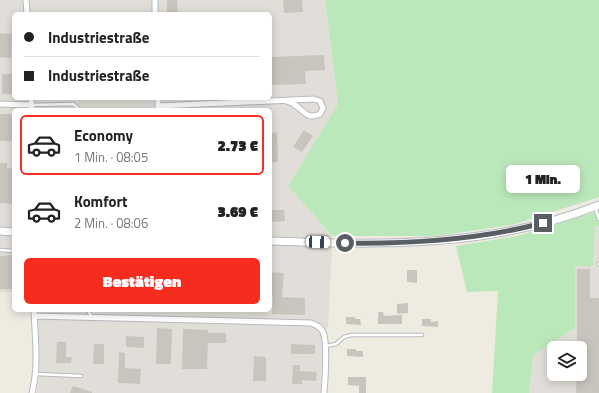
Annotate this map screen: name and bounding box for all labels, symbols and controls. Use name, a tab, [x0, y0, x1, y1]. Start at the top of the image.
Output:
text: Industriestraße	[48, 26, 149, 49]
text: Industriestraße	[48, 64, 149, 87]
text: Economy	[74, 124, 133, 147]
icon: car	[26, 127, 62, 163]
text: 2.73 €	[218, 134, 258, 157]
text: 1 Min. · 08:05	[74, 147, 148, 167]
callout: 1 Min.	[506, 165, 580, 193]
text: 1 Min.	[525, 169, 561, 189]
text: Komfort	[74, 190, 128, 213]
icon: car	[26, 193, 62, 229]
text: 3.69 €	[218, 200, 258, 223]
text: 2 Min. · 08:06	[74, 213, 148, 233]
route end	[534, 214, 552, 232]
route start	[336, 234, 354, 252]
car	[306, 236, 330, 248]
button: Bestätigen	[24, 258, 260, 304]
map controls	[547, 341, 587, 381]
button: layers	[547, 341, 587, 381]

